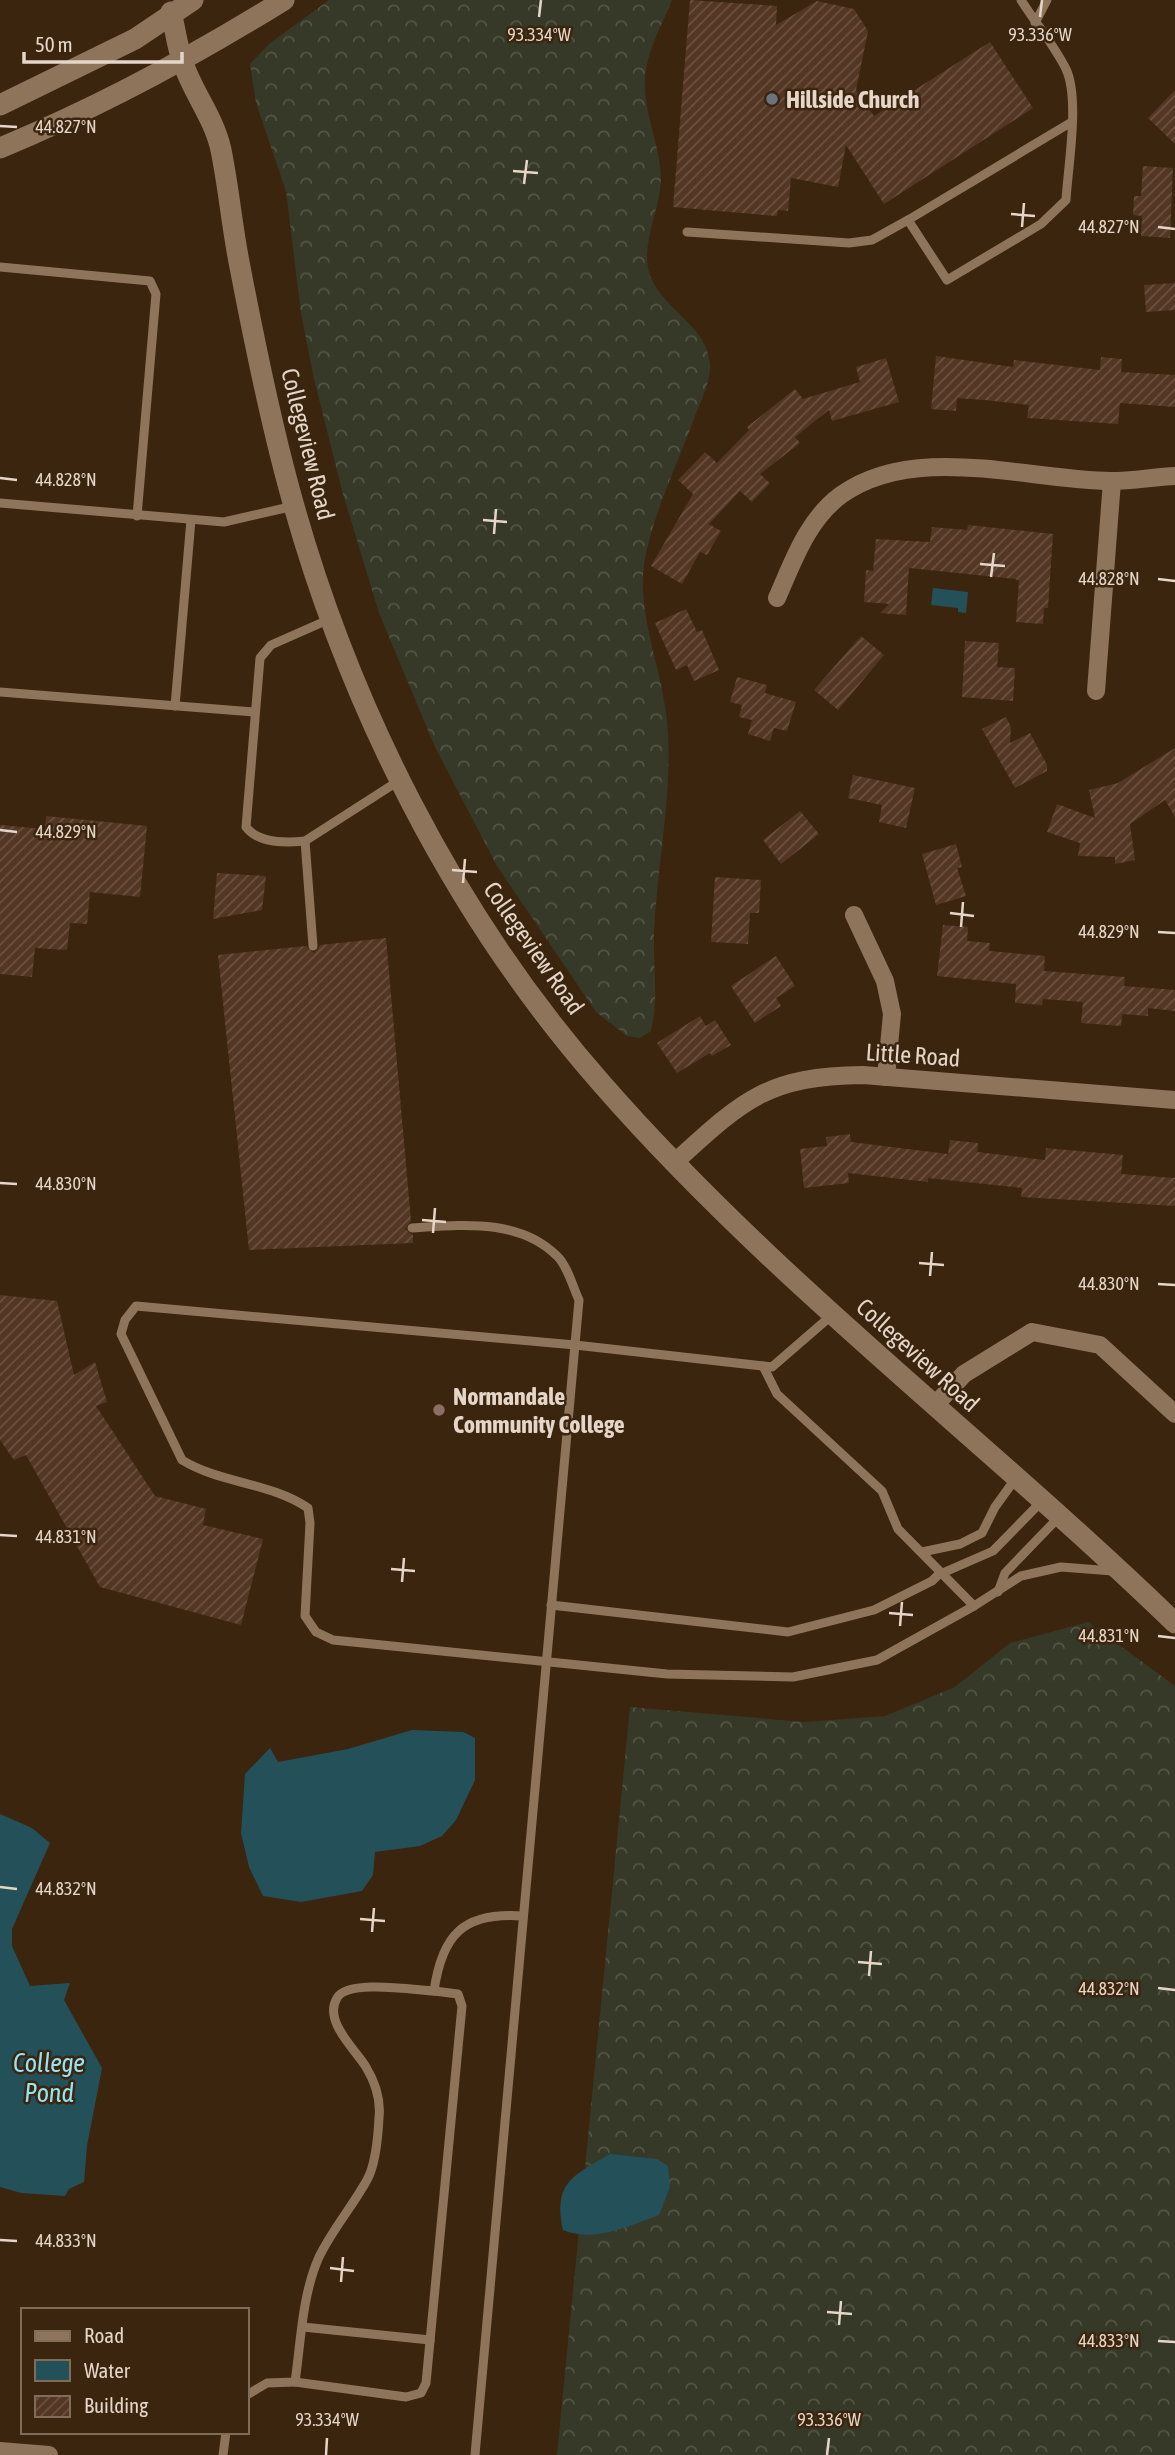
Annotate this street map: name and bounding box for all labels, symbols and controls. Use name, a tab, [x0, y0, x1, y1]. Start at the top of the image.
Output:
scale bar	[24, 21, 182, 65]
text: 93.334°W	[507, 24, 571, 45]
text: 93.336°W	[1008, 24, 1072, 45]
text: 50 m	[35, 32, 73, 56]
place label: Hillside Church	[786, 86, 919, 113]
marker: Hillside Church	[764, 91, 780, 107]
text: 44.827°N	[35, 116, 97, 137]
text: 44.827°N	[1078, 216, 1140, 237]
street label: Collegeview Road	[276, 365, 340, 523]
text: 44.828°N	[35, 469, 97, 490]
text: 44.828°N	[1078, 568, 1140, 589]
text: 44.829°N	[35, 821, 97, 842]
street label: Collegeview Road	[478, 877, 590, 1019]
text: 44.829°N	[1078, 921, 1140, 942]
street label: Little Road	[865, 1038, 961, 1072]
text: 44.830°N	[35, 1173, 97, 1194]
text: 44.830°N	[1078, 1273, 1140, 1294]
street label: Collegeview Road	[851, 1293, 985, 1417]
place label: Normandale Community College	[453, 1383, 625, 1438]
marker: Normandale Community College	[431, 1402, 447, 1418]
text: 44.831°N	[35, 1526, 97, 1547]
text: 44.831°N	[1078, 1625, 1140, 1646]
text: 44.832°N	[35, 1878, 97, 1899]
text: 44.832°N	[1078, 1978, 1140, 1999]
water label: College Pond	[13, 2048, 85, 2108]
text: 44.833°N	[35, 2230, 97, 2251]
legend	[21, 2308, 248, 2434]
text: Road	[84, 2323, 124, 2347]
text: 44.833°N	[1078, 2330, 1140, 2351]
text: Water	[84, 2358, 131, 2382]
text: Building	[84, 2393, 148, 2417]
text: 93.334°W	[295, 2409, 359, 2430]
text: 93.336°W	[797, 2409, 861, 2430]

